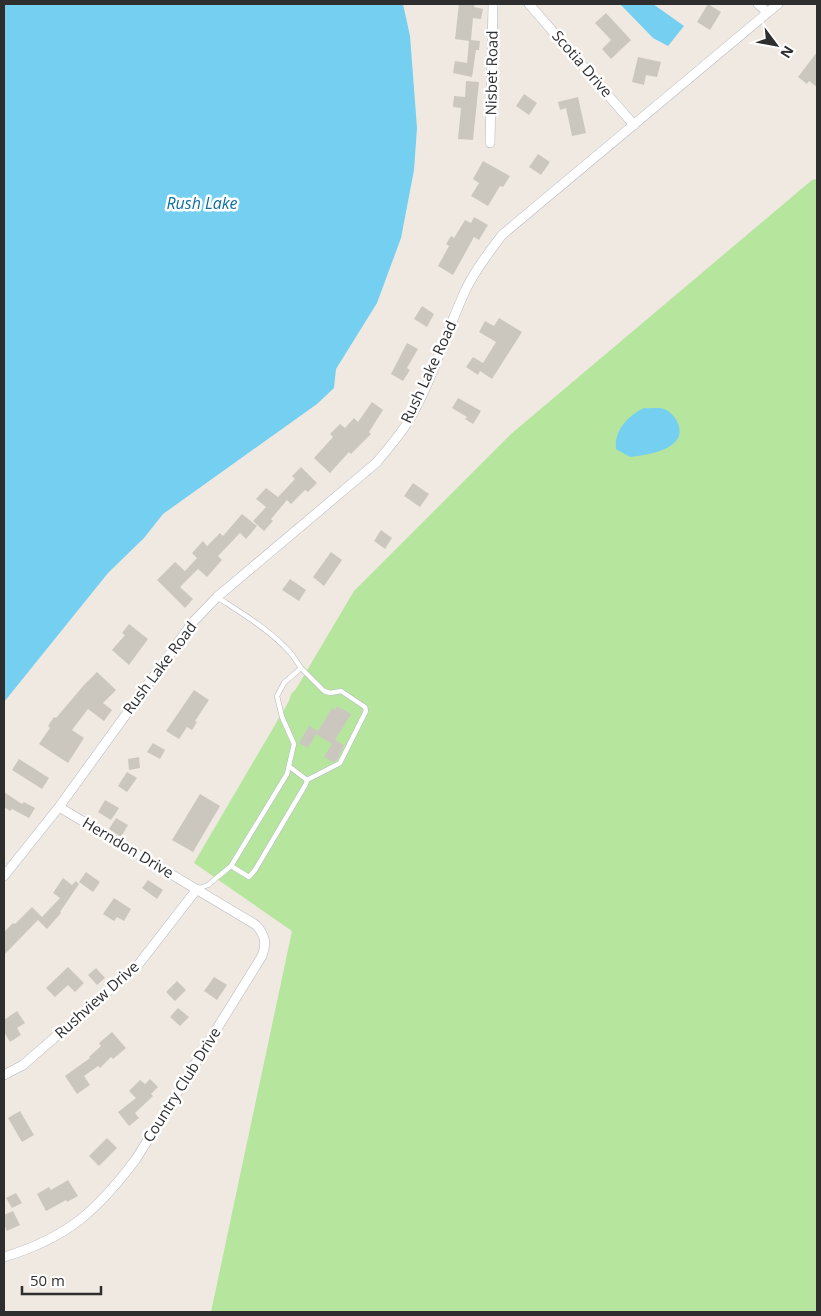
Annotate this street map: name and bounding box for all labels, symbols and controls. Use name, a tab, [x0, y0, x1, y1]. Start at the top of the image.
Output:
north arrow	[751, 20, 801, 70]
street label: Scotia Drive	[548, 26, 617, 101]
street label: Nisbet Road	[480, 30, 502, 116]
text: N	[776, 42, 799, 62]
water label: Rush Lake	[166, 192, 238, 214]
street label: Rush Lake Road	[396, 317, 461, 426]
street label: Rush Lake Road	[118, 617, 201, 718]
street label: Herndon Drive	[79, 812, 178, 882]
street label: Rushview Drive	[50, 956, 143, 1042]
street label: Country Club Drive	[138, 1023, 225, 1146]
scale bar	[22, 1264, 101, 1296]
text: 50 m	[30, 1270, 65, 1290]

